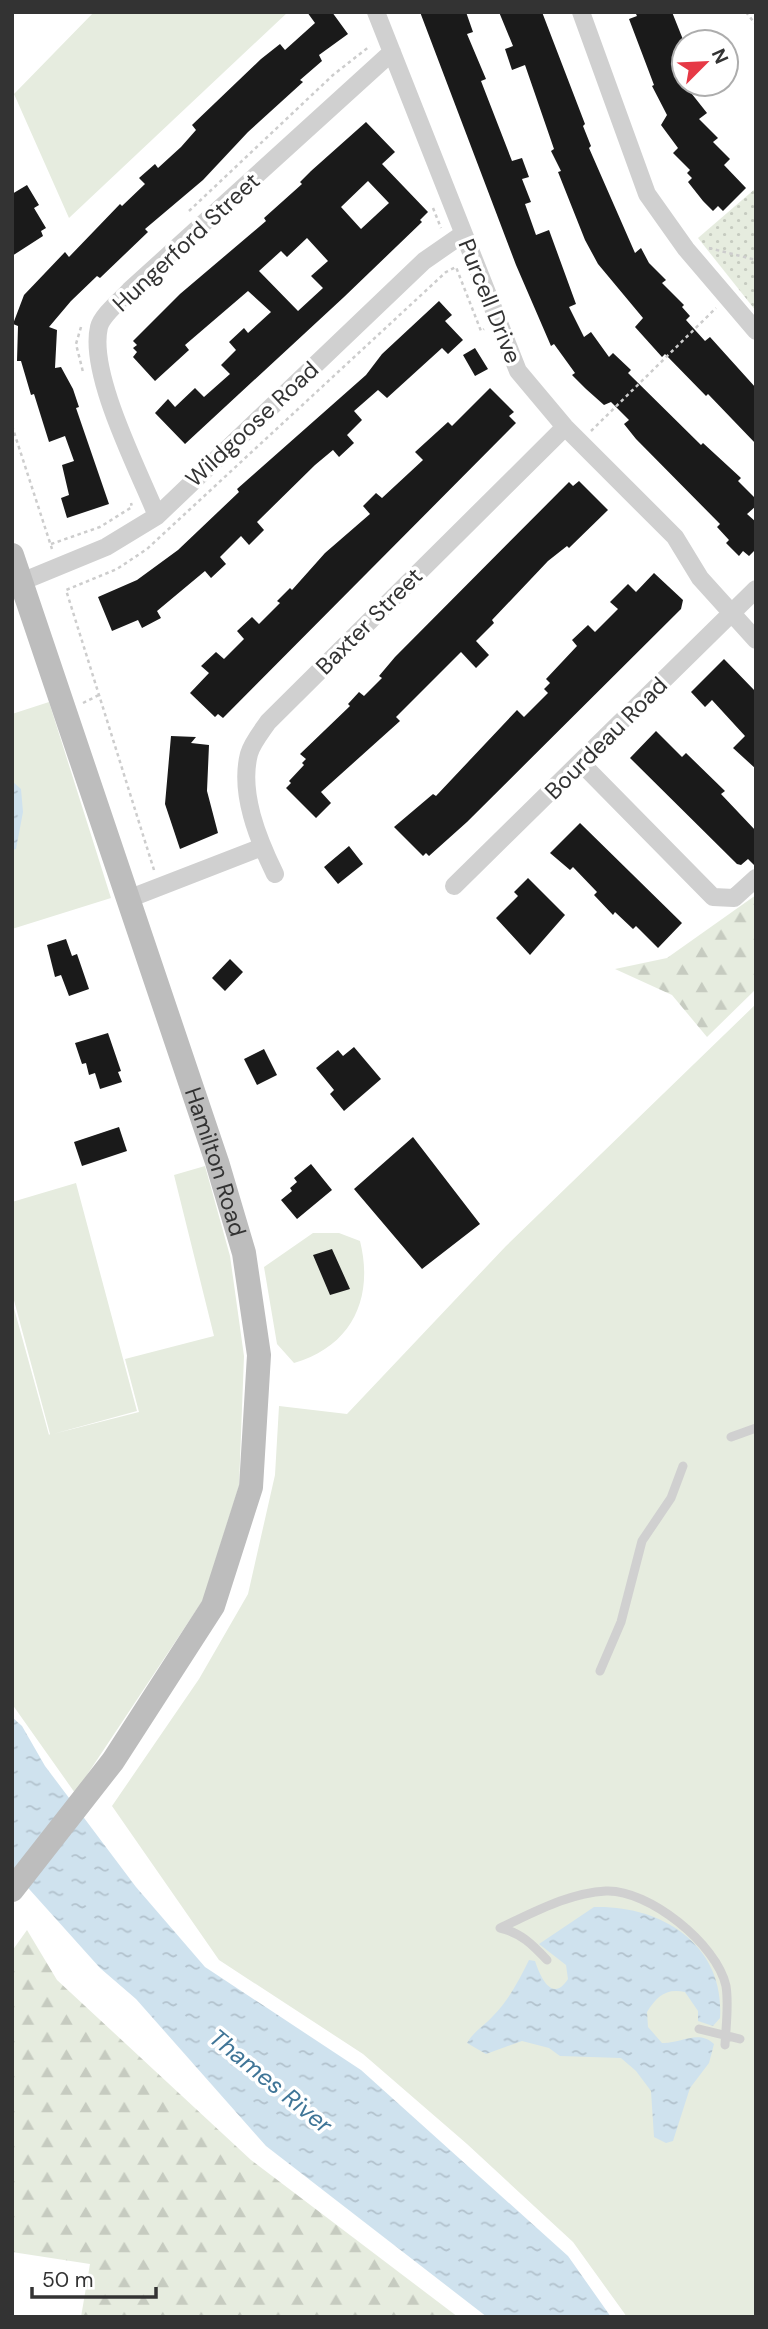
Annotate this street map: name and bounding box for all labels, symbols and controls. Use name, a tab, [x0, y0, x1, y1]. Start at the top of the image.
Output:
north arrow	[670, 28, 740, 98]
text: N	[706, 45, 734, 68]
street label: Hungerford Street	[106, 166, 266, 318]
street label: Purcell Drive	[451, 234, 529, 368]
street label: Wildgoose Road	[179, 355, 325, 493]
street label: Baxter Street	[309, 561, 429, 681]
street label: Bourdeau Road	[538, 670, 674, 806]
street label: Hamilton Road	[178, 1083, 253, 1240]
water label: Thames River	[203, 2022, 340, 2141]
scale bar	[32, 2256, 156, 2300]
text: 50 m	[42, 2266, 93, 2294]

